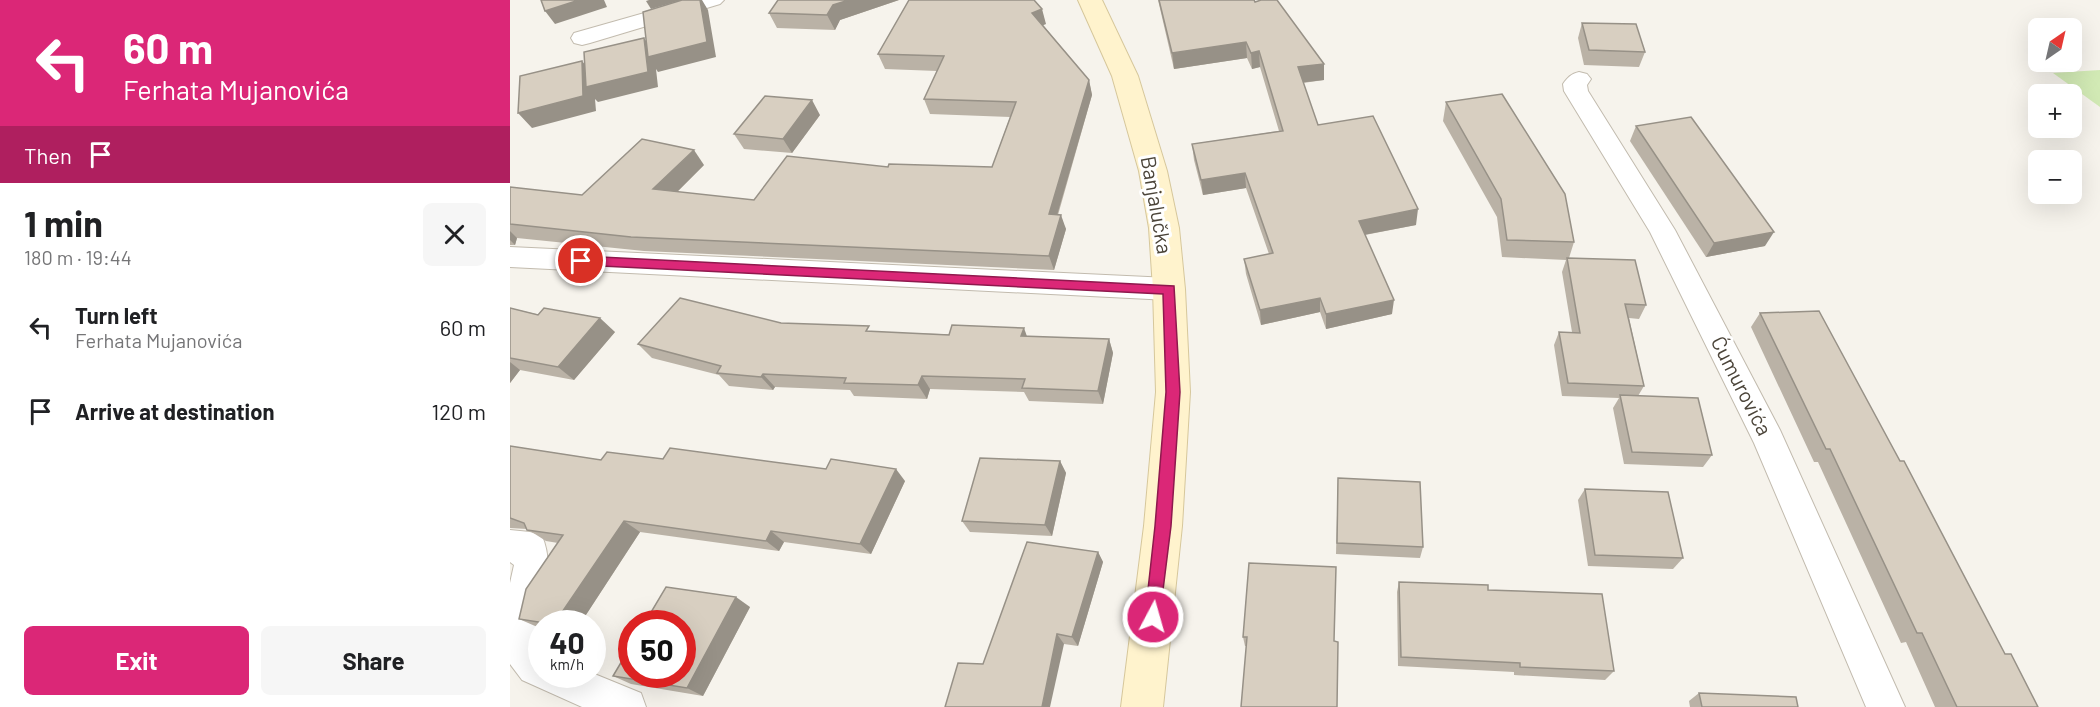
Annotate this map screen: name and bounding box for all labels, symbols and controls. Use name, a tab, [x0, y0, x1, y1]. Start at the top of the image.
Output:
north arrow	[2028, 18, 2082, 72]
map controls	[2028, 18, 2082, 204]
text: 60 m	[123, 22, 213, 72]
icon: left	[24, 24, 102, 102]
text: Ferhata Mujanovića	[123, 73, 349, 105]
button: +	[2028, 84, 2082, 138]
icon: arrive	[84, 138, 117, 171]
text: Then	[24, 142, 72, 168]
button: −	[2028, 150, 2082, 204]
street label: Banjalučka	[1137, 154, 1178, 256]
text: 1 min	[24, 201, 103, 244]
button: close	[423, 203, 486, 266]
pin	[555, 235, 606, 286]
icon: arrive	[564, 244, 597, 277]
text: 180 m · 19:44	[24, 245, 132, 269]
text: Turn left	[75, 302, 158, 328]
icon: left	[24, 311, 57, 344]
text: 60 m	[440, 314, 486, 340]
text: Ferhata Mujanovića	[75, 328, 242, 352]
street label: Ćumurovića	[1707, 331, 1778, 439]
icon: arrive	[24, 395, 57, 428]
text: Arrive at destination	[75, 398, 274, 424]
text: 120 m	[431, 398, 486, 424]
position arrow	[1121, 585, 1185, 649]
speed limit sign: 50	[618, 610, 696, 688]
text: 40	[549, 624, 585, 660]
button: Exit	[24, 626, 249, 695]
button: Share	[261, 626, 486, 695]
text: km/h	[550, 655, 584, 673]

